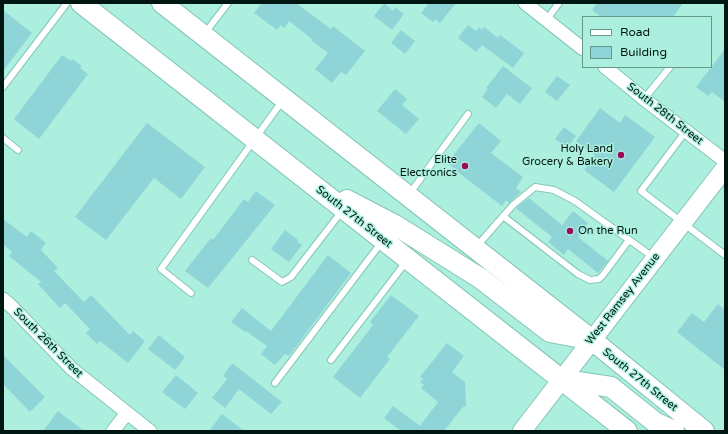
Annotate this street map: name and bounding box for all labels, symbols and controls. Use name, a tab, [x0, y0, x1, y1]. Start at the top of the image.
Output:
legend	[582, 16, 712, 68]
text: Road	[620, 25, 650, 39]
text: Building	[620, 45, 667, 59]
street label: South 28th Street	[624, 80, 706, 148]
place label: Holy Land Grocery & Bakery	[522, 142, 613, 168]
marker: Holy Land Grocery & Bakery	[616, 150, 626, 160]
place label: Elite Electronics	[400, 153, 457, 179]
marker: Elite Electronics	[460, 161, 470, 171]
street label: South 27th Street	[313, 183, 395, 251]
place label: On the Run	[578, 224, 638, 238]
marker: On the Run	[565, 226, 575, 236]
street label: West Ramsey Avenue	[583, 250, 663, 348]
street label: South 26th Street	[10, 305, 86, 381]
street label: South 27th Street	[600, 346, 680, 414]

